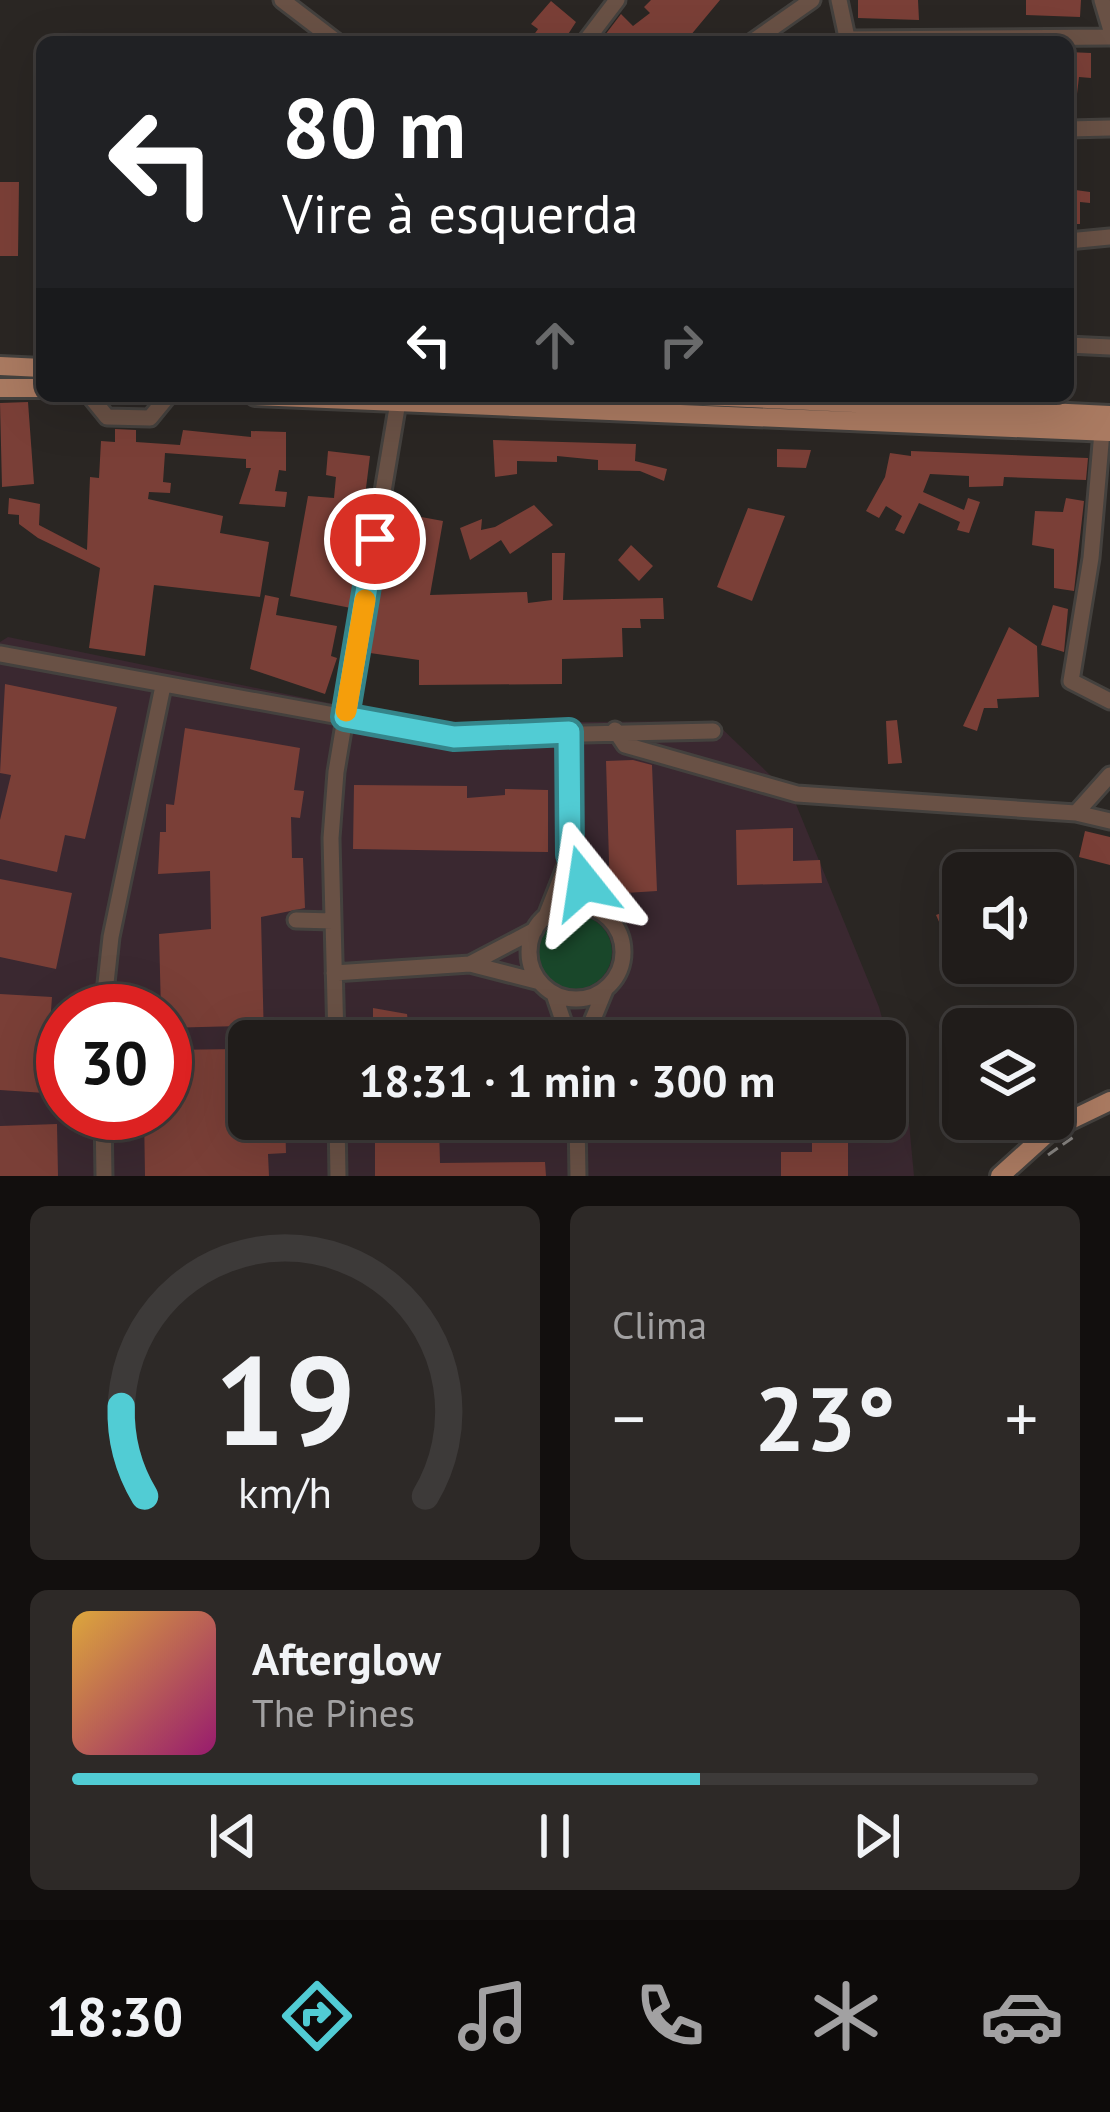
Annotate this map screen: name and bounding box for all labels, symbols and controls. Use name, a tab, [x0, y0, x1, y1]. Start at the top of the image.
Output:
text: 80 m	[282, 72, 466, 181]
icon: left	[84, 84, 240, 240]
text: Vire à esquerda	[282, 178, 638, 248]
icon: left	[396, 312, 462, 378]
icon: ahead	[522, 312, 588, 378]
icon: right	[648, 312, 714, 378]
pin	[324, 488, 426, 590]
icon: arrive	[342, 506, 408, 572]
position arrow	[521, 820, 647, 946]
map controls	[942, 852, 1074, 1140]
button: sound	[942, 852, 1074, 984]
speed limit sign: 30	[36, 984, 192, 1140]
button: layers	[942, 1008, 1074, 1140]
text: 18:31 · 1 min · 300 m	[359, 1051, 775, 1109]
text: Clima	[612, 1299, 707, 1350]
text: 19	[214, 1318, 356, 1479]
text: 23°	[754, 1359, 896, 1476]
text: −	[612, 1375, 645, 1460]
text: +	[1005, 1375, 1038, 1460]
text: km/h	[238, 1464, 332, 1520]
text: Afterglow	[252, 1629, 441, 1687]
text: The Pines	[252, 1687, 415, 1738]
icon: previous	[200, 1803, 266, 1869]
icon: pause	[522, 1803, 588, 1869]
icon: next	[844, 1803, 910, 1869]
icon: directions	[275, 1974, 359, 2058]
icon: music	[451, 1974, 535, 2058]
icon: phone	[628, 1974, 712, 2058]
icon: climate	[804, 1974, 888, 2058]
icon: car	[980, 1974, 1064, 2058]
text: 18:30	[46, 1981, 183, 2051]

